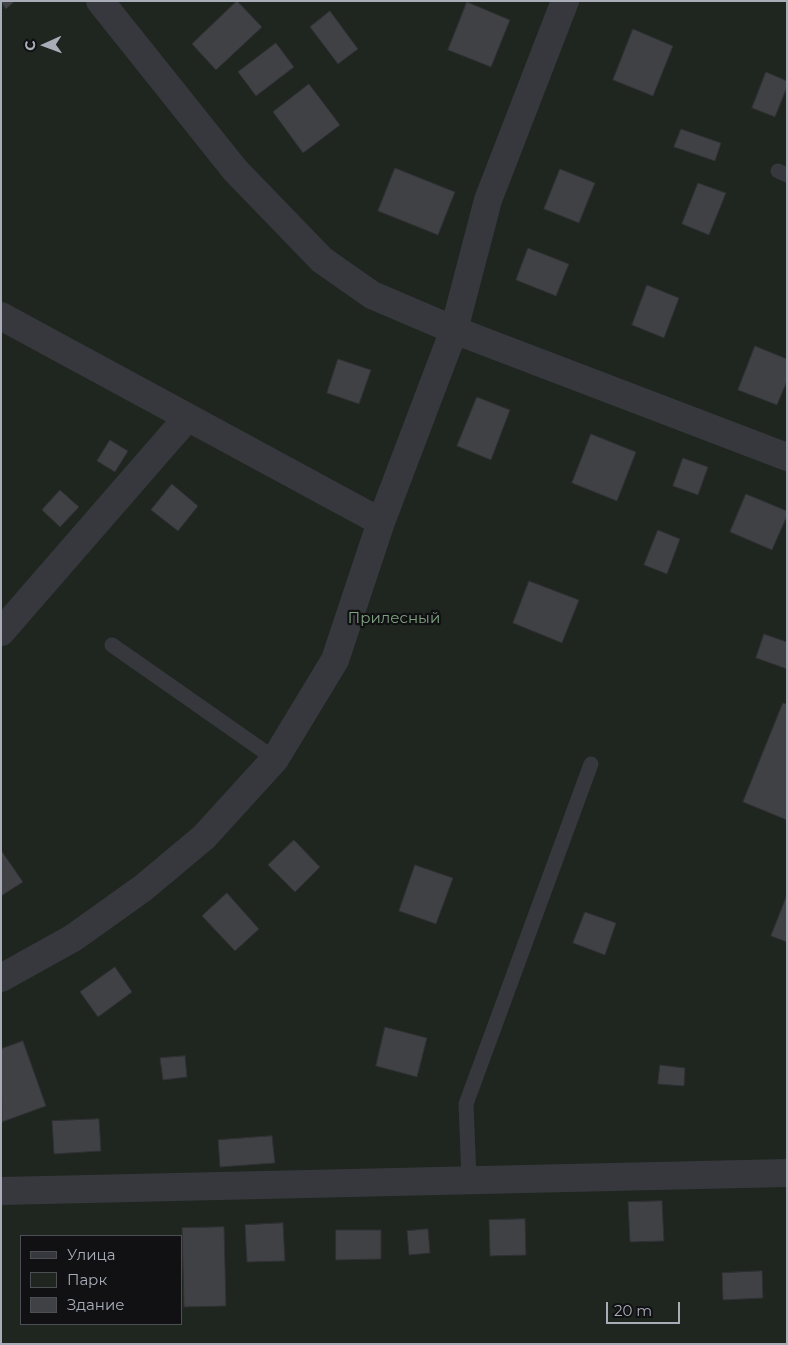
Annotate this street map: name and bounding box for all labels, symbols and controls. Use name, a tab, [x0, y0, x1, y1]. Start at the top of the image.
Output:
north arrow	[20, 20, 70, 70]
text: С	[21, 40, 39, 51]
park label: Прилесный	[348, 610, 440, 628]
legend	[20, 1235, 182, 1325]
text: Улица	[67, 1245, 115, 1264]
text: Парк	[67, 1270, 107, 1289]
scale bar	[608, 1292, 682, 1324]
text: Здание	[67, 1295, 125, 1314]
text: 20 m	[614, 1301, 652, 1320]

